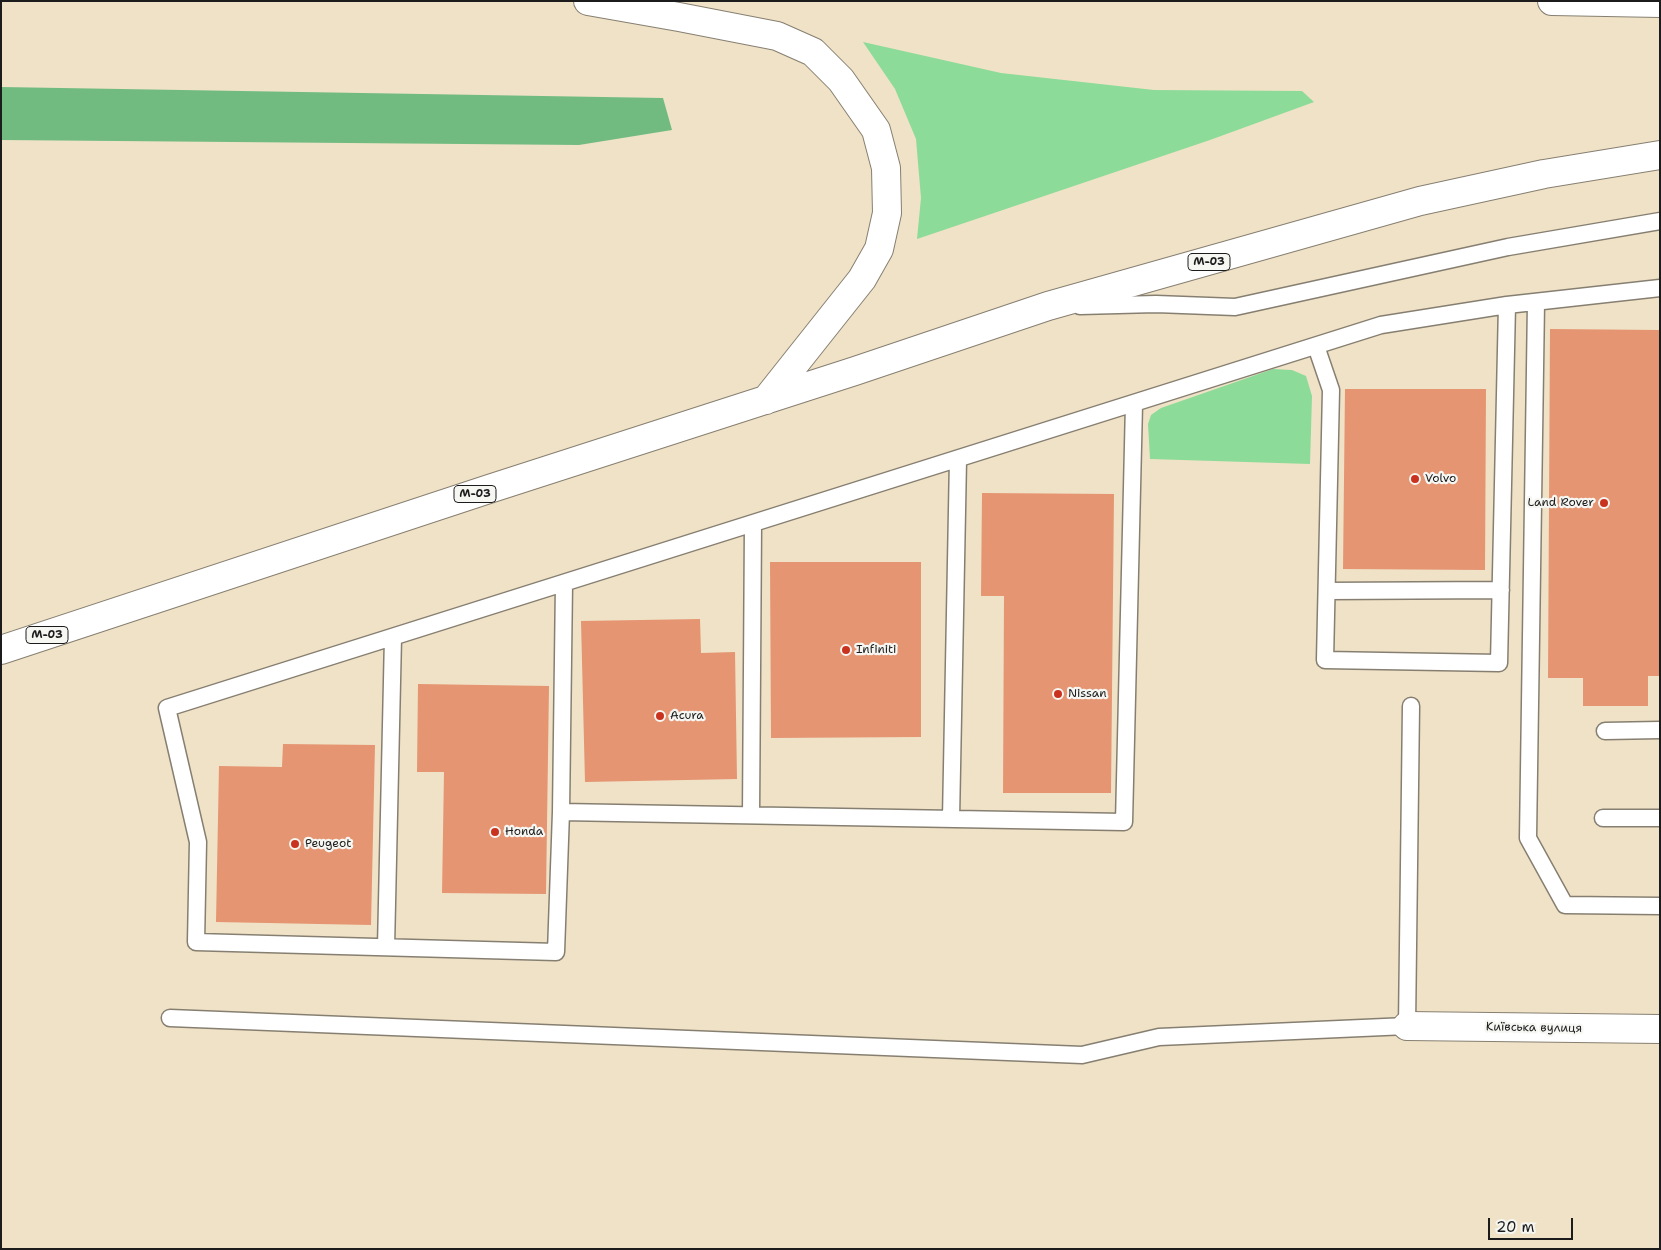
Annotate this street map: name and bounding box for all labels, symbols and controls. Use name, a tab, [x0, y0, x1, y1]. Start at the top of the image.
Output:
road number: М-03	[1188, 253, 1230, 270]
place label: Volvo	[1425, 472, 1456, 486]
marker: Volvo	[1409, 473, 1421, 485]
road number: М-03	[454, 486, 496, 502]
place label: Land Rover	[1528, 496, 1594, 510]
marker: Land Rover	[1598, 497, 1610, 509]
road number: М-03	[26, 626, 68, 644]
place label: Infiniti	[856, 643, 896, 657]
marker: Infiniti	[840, 644, 852, 656]
place label: Nissan	[1068, 687, 1107, 701]
marker: Nissan	[1052, 688, 1064, 700]
place label: Acura	[670, 709, 704, 723]
marker: Acura	[654, 710, 666, 722]
place label: Honda	[505, 825, 543, 839]
marker: Honda	[489, 826, 501, 838]
place label: Peugeot	[305, 837, 351, 851]
marker: Peugeot	[289, 838, 301, 850]
street label: Київська вулиця	[1486, 1020, 1582, 1036]
scale bar	[1491, 1208, 1576, 1240]
text: 20 m	[1496, 1217, 1535, 1237]

